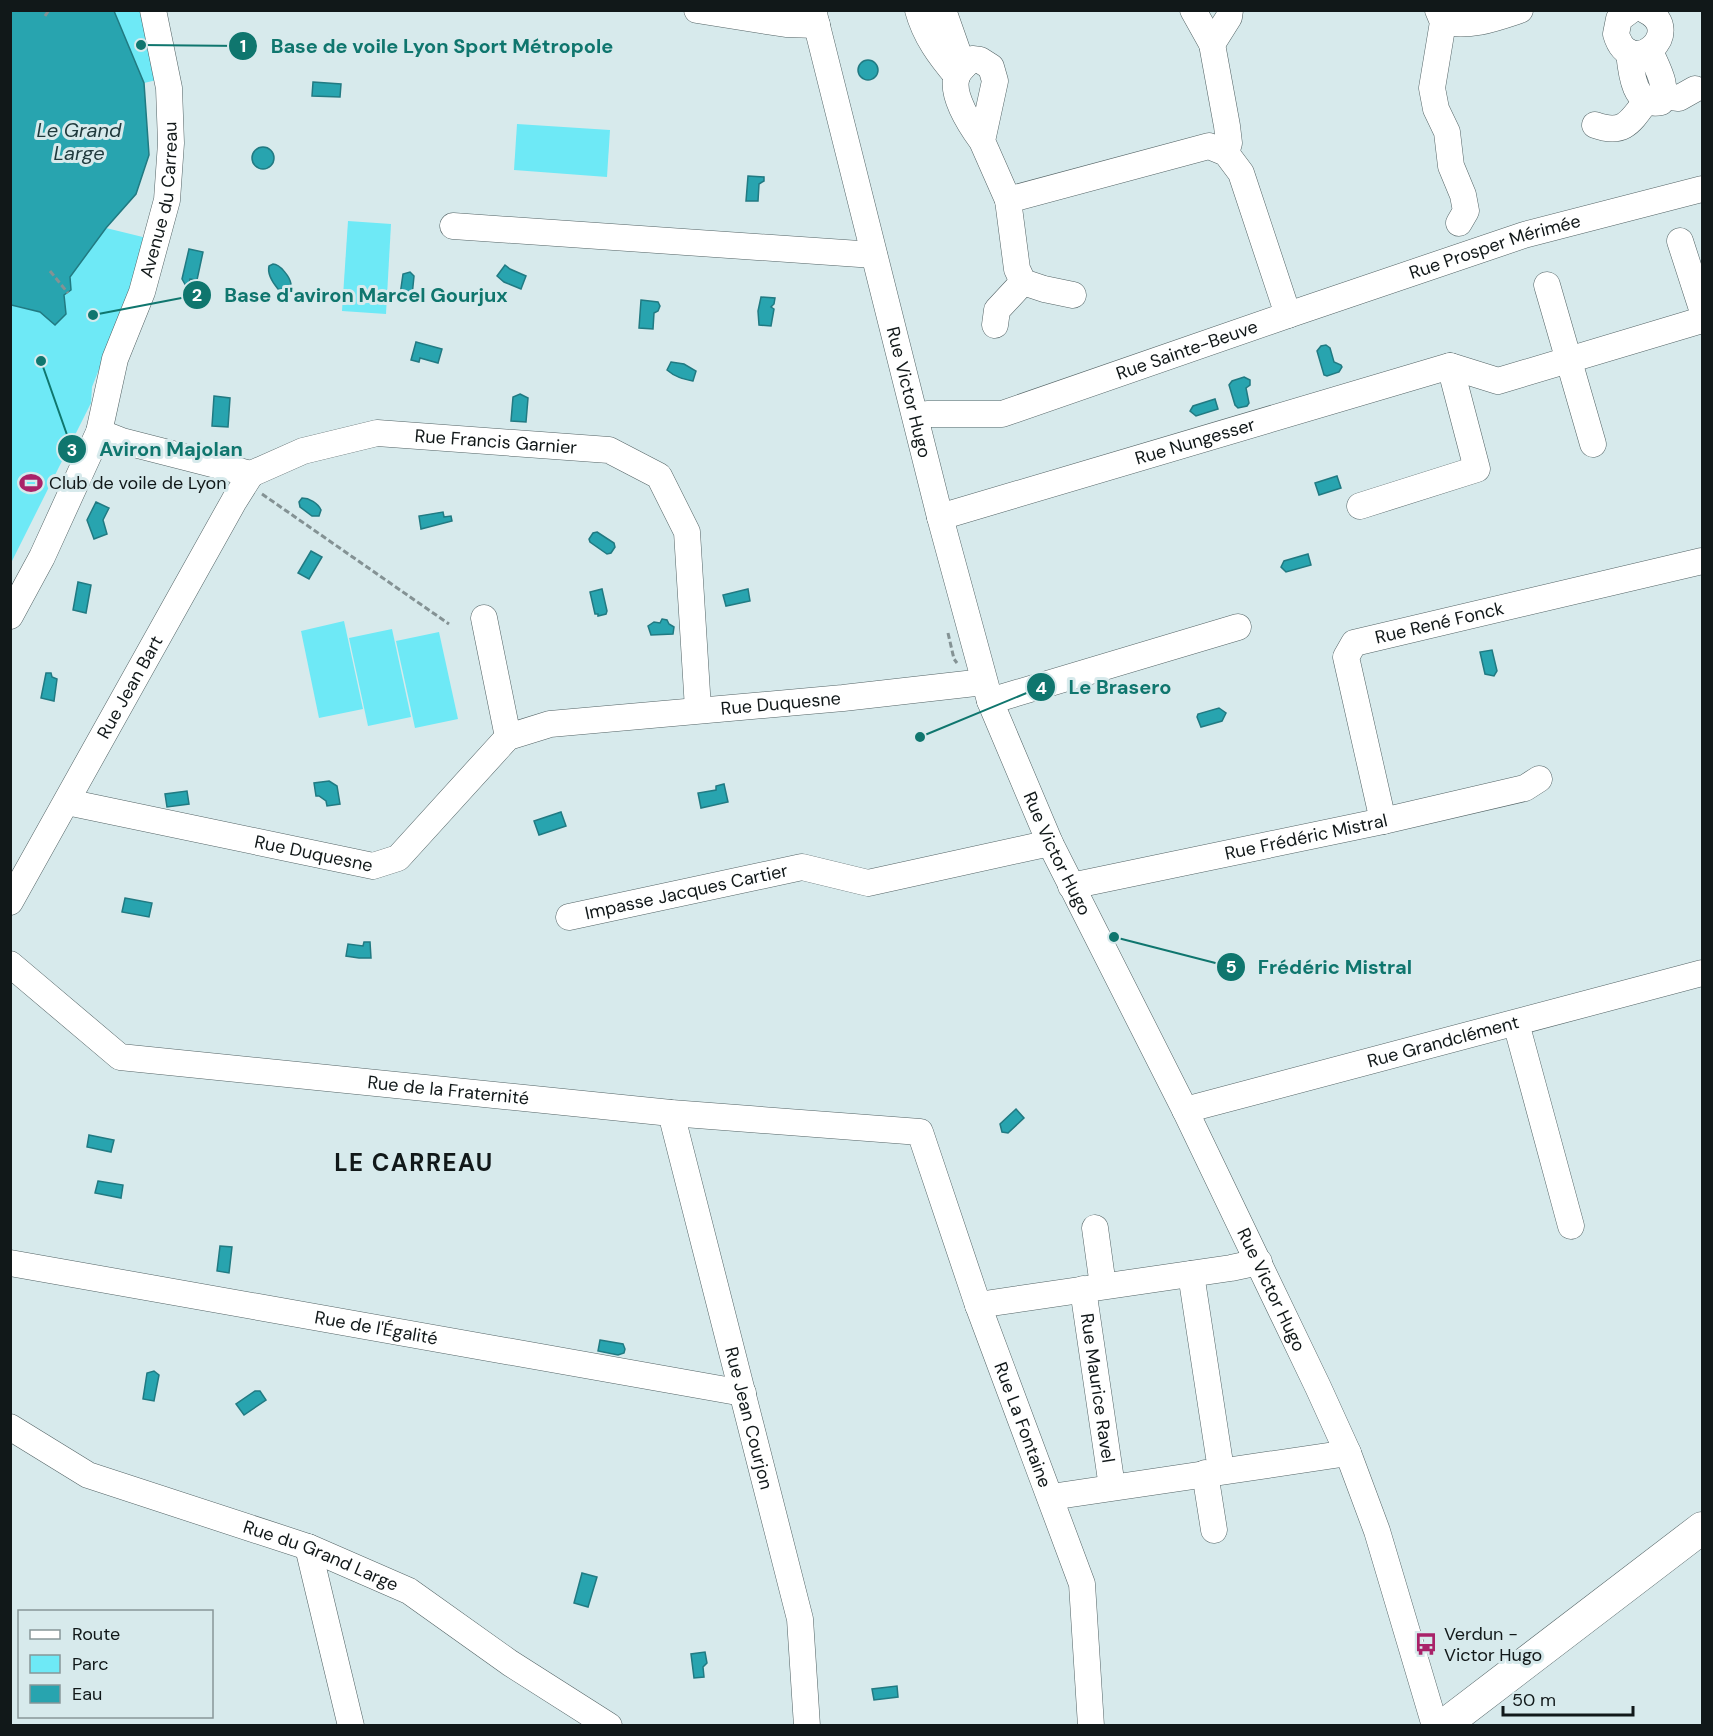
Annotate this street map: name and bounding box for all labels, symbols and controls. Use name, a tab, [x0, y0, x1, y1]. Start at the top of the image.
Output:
callout: Base de voile Lyon Sport Métropole	[228, 27, 625, 65]
text: Base de voile Lyon Sport Métropole	[271, 33, 613, 59]
text: 1	[240, 34, 246, 58]
water label: Le Grand Large	[37, 117, 122, 166]
street label: Avenue du Carreau	[134, 121, 183, 280]
street label: Rue Prosper Mérimée	[1406, 209, 1583, 285]
callout: Base d'aviron Marcel Gourjux	[182, 276, 519, 314]
text: Base d'aviron Marcel Gourjux	[224, 282, 508, 308]
text: 2	[192, 283, 202, 307]
street label: Rue Sainte-Beuve	[1113, 314, 1261, 386]
street label: Rue Victor Hugo	[881, 324, 937, 460]
street label: Rue Nungesser	[1132, 412, 1258, 471]
street label: Rue Francis Garnier	[414, 424, 578, 460]
callout: Aviron Majolan	[57, 430, 255, 468]
text: Aviron Majolan	[99, 436, 243, 462]
text: 3	[67, 438, 77, 462]
sports icon: Club de voile de Lyon	[18, 470, 44, 496]
place label: Club de voile de Lyon	[49, 471, 227, 495]
street label: Rue René Fonck	[1373, 596, 1506, 650]
street label: Rue Jean Bart	[92, 631, 168, 743]
callout: Le Brasero	[1026, 668, 1183, 706]
text: Le Brasero	[1068, 674, 1172, 700]
text: 4	[1035, 676, 1047, 700]
street label: Rue Duquesne	[720, 686, 842, 721]
street label: Rue Victor Hugo	[1018, 788, 1097, 920]
street label: Rue Frédéric Mistral	[1222, 808, 1390, 866]
street label: Rue Duquesne	[252, 830, 375, 878]
street label: Impasse Jacques Cartier	[583, 858, 790, 925]
callout: Frédéric Mistral	[1216, 948, 1424, 986]
text: Frédéric Mistral	[1258, 954, 1412, 980]
text: 5	[1225, 955, 1237, 979]
street label: Rue Grandclément	[1365, 1010, 1522, 1073]
street label: Rue de la Fraternité	[366, 1070, 530, 1111]
district label: LE CARREAU	[334, 1147, 494, 1178]
street label: Rue Victor Hugo	[1231, 1224, 1311, 1355]
street label: Rue de l'Égalité	[313, 1305, 440, 1351]
street label: Rue Maurice Ravel	[1075, 1312, 1120, 1464]
street label: Rue Jean Courjon	[719, 1344, 779, 1492]
street label: Rue La Fontaine	[988, 1359, 1057, 1491]
street label: Rue du Grand Large	[240, 1515, 402, 1597]
legend	[18, 1610, 213, 1718]
text: Route	[72, 1622, 120, 1646]
place label: Verdun - Victor Hugo	[1444, 1622, 1542, 1667]
bus stop icon: Verdun - Victor Hugo	[1413, 1631, 1439, 1657]
text: Parc	[72, 1652, 108, 1676]
scale bar	[1503, 1679, 1634, 1717]
text: Eau	[72, 1682, 102, 1706]
text: 50 m	[1512, 1688, 1556, 1712]

